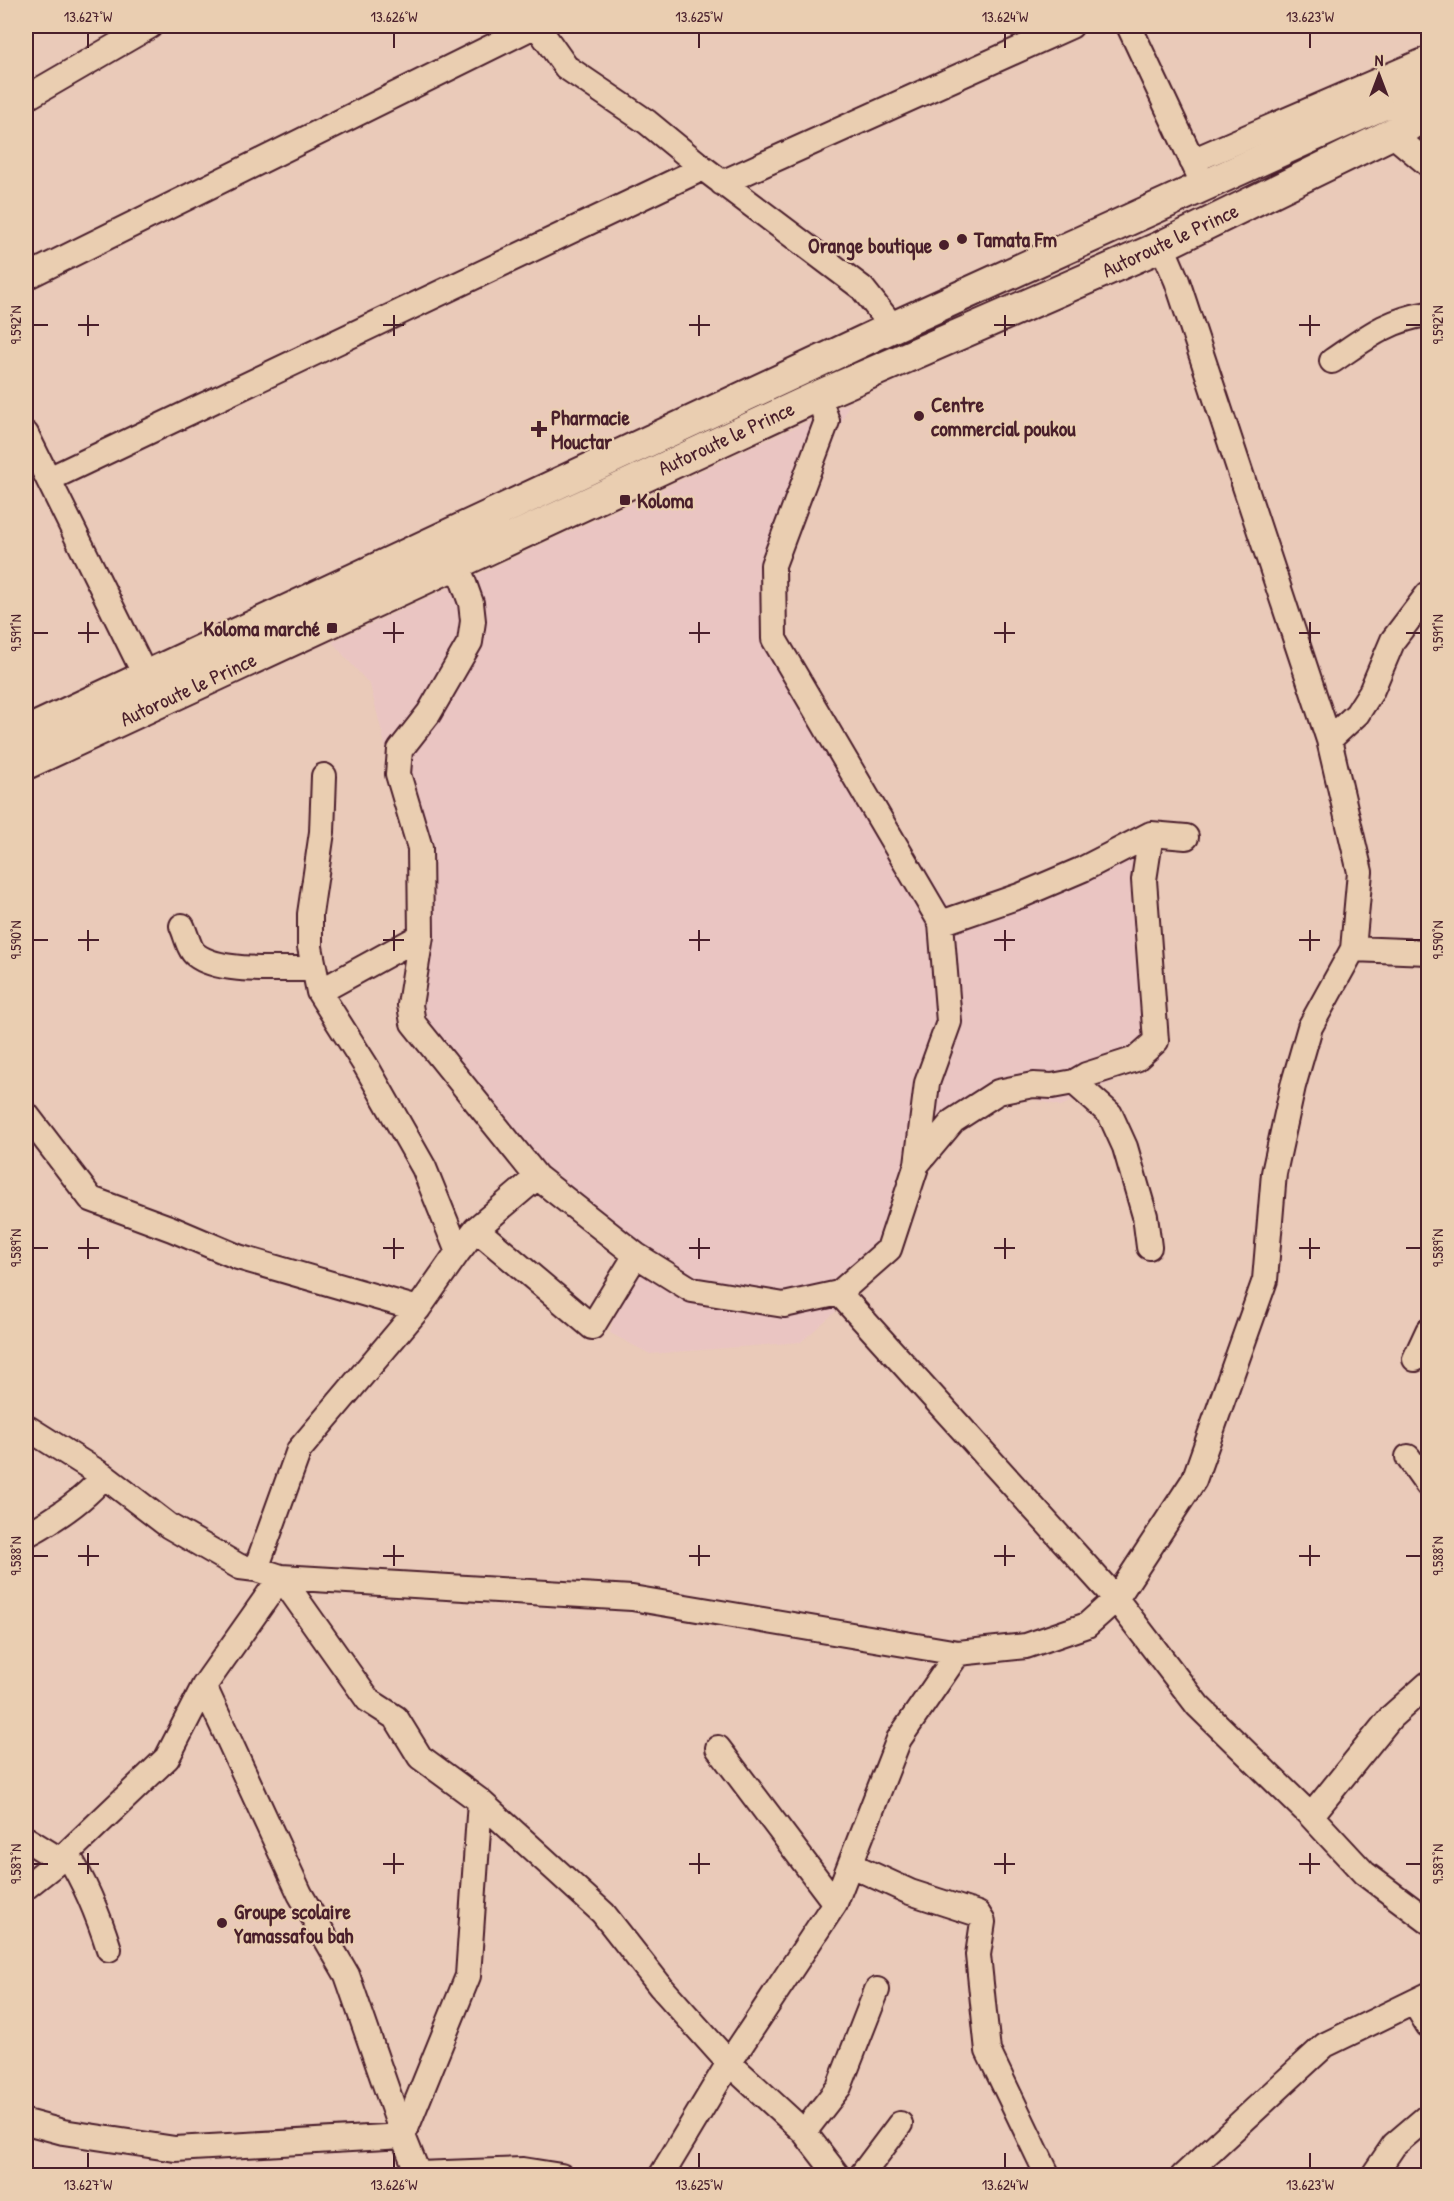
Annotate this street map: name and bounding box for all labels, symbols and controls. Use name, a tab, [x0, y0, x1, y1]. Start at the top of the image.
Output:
text: 13.627°W	[64, 6, 113, 27]
text: 13.626°W	[370, 6, 418, 27]
text: 13.625°W	[675, 6, 723, 27]
text: 13.624°W	[982, 6, 1029, 27]
text: 13.623°W	[1286, 6, 1335, 27]
north arrow	[1349, 45, 1409, 105]
text: N	[1375, 49, 1384, 71]
street label: Autoroute le Prince	[1097, 196, 1243, 284]
place label: Tamata Fm	[973, 225, 1057, 254]
place label: Orange boutique	[808, 231, 933, 261]
marker: Tamata Fm	[955, 232, 969, 246]
marker: Orange boutique	[937, 238, 951, 252]
text: 9.592°N	[5, 305, 26, 345]
text: 9.592°N	[1427, 305, 1448, 345]
place label: Centre commercial poukou	[931, 390, 1076, 444]
street label: Autoroute le Prince	[653, 394, 799, 482]
place label: Pharmacie Mouctar	[551, 403, 631, 456]
marker: Centre commercial poukou	[912, 409, 926, 423]
marker: Pharmacie Mouctar	[532, 422, 546, 436]
place label: Koloma	[637, 486, 694, 515]
marker: Koloma	[618, 493, 632, 507]
text: 9.591°N	[5, 614, 26, 652]
place label: Koloma marché	[203, 614, 321, 643]
text: 9.591°N	[1427, 614, 1448, 652]
marker: Koloma marché	[325, 621, 339, 635]
street label: Autoroute le Prince	[115, 645, 261, 733]
text: 9.590°N	[5, 921, 26, 959]
text: 9.590°N	[1427, 921, 1448, 959]
text: 9.589°N	[5, 1229, 26, 1267]
text: 9.589°N	[1427, 1229, 1448, 1267]
text: 9.588°N	[5, 1536, 26, 1576]
text: 9.588°N	[1427, 1536, 1448, 1576]
text: 9.587°N	[5, 1844, 26, 1884]
text: 9.587°N	[1427, 1844, 1448, 1884]
place label: Groupe scolaire Yamassafou bah	[234, 1897, 354, 1950]
marker: Groupe scolaire Yamassafou bah	[215, 1916, 229, 1930]
text: 13.627°W	[64, 2174, 113, 2195]
text: 13.626°W	[370, 2174, 418, 2195]
text: 13.625°W	[675, 2174, 723, 2195]
text: 13.624°W	[982, 2174, 1029, 2195]
text: 13.623°W	[1286, 2174, 1335, 2195]

